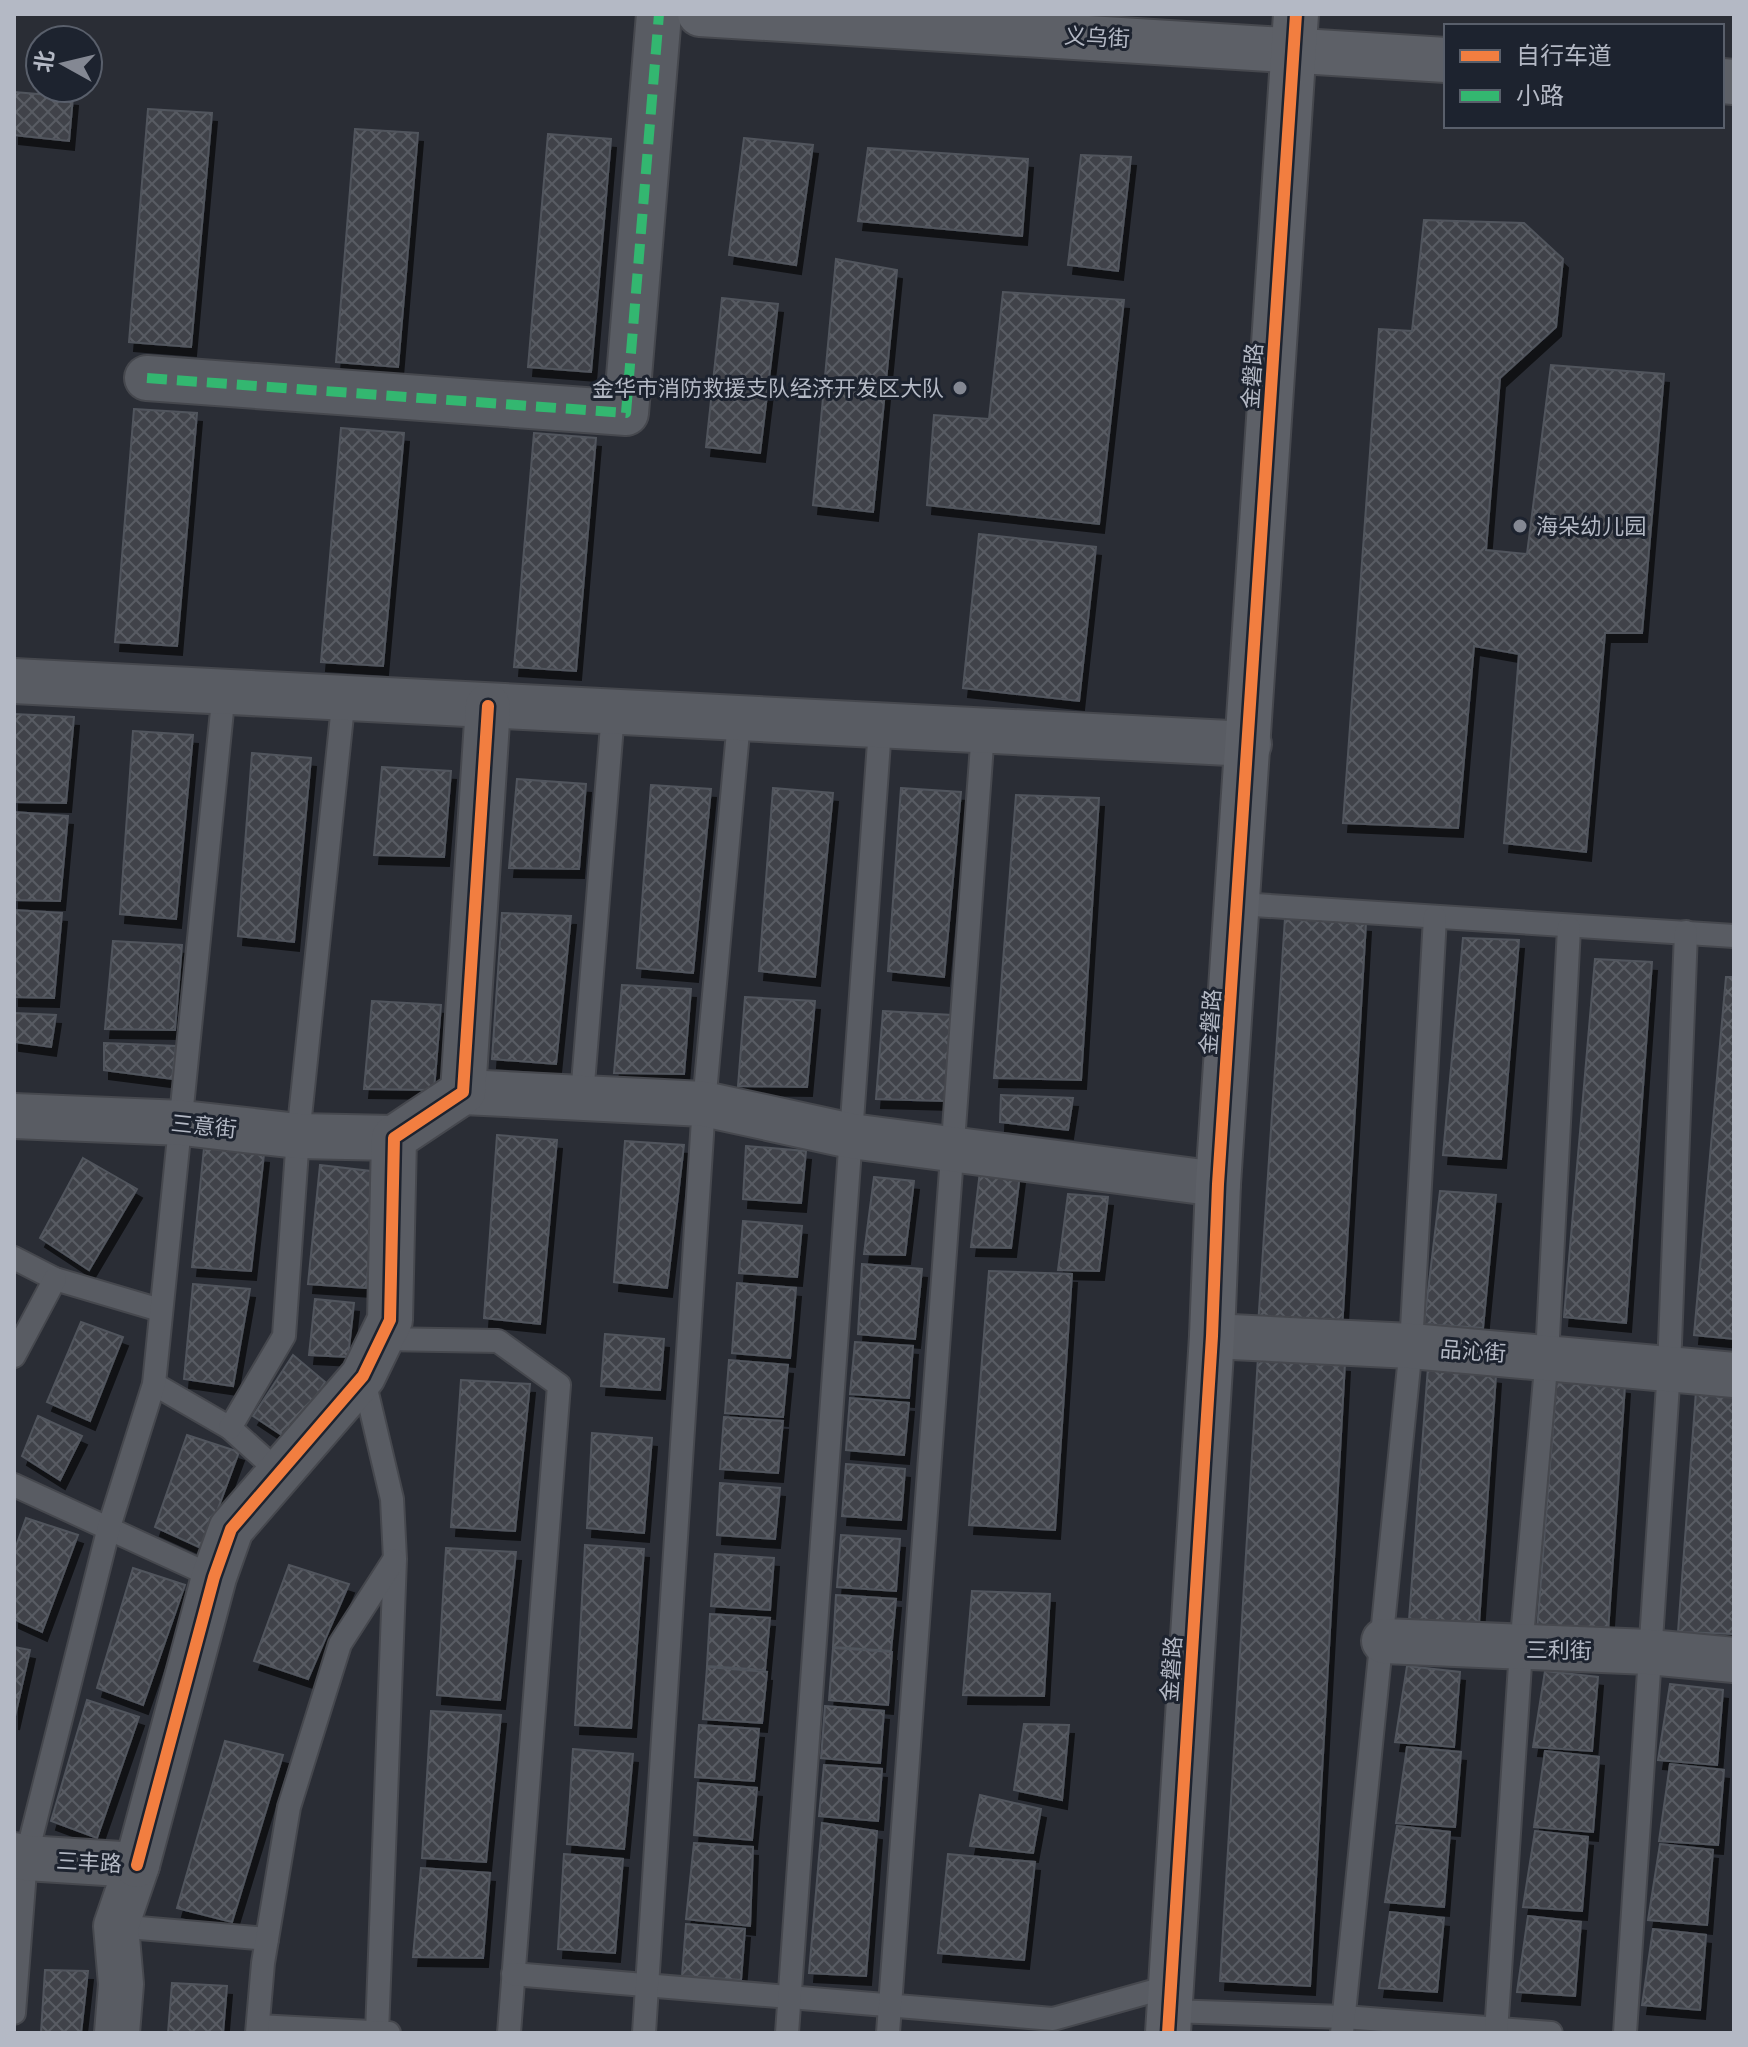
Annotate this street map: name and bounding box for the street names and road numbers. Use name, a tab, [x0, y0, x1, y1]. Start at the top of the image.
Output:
street label: 义乌街	[1063, 22, 1131, 52]
street label: 金磐路	[1237, 342, 1267, 410]
street label: 金磐路	[1195, 988, 1225, 1056]
street label: 三意街	[170, 1110, 238, 1142]
street label: 品沁街	[1439, 1336, 1507, 1366]
street label: 金磐路	[1156, 1635, 1186, 1703]
street label: 三利街	[1526, 1636, 1592, 1664]
street label: 三丰路	[55, 1847, 123, 1877]

